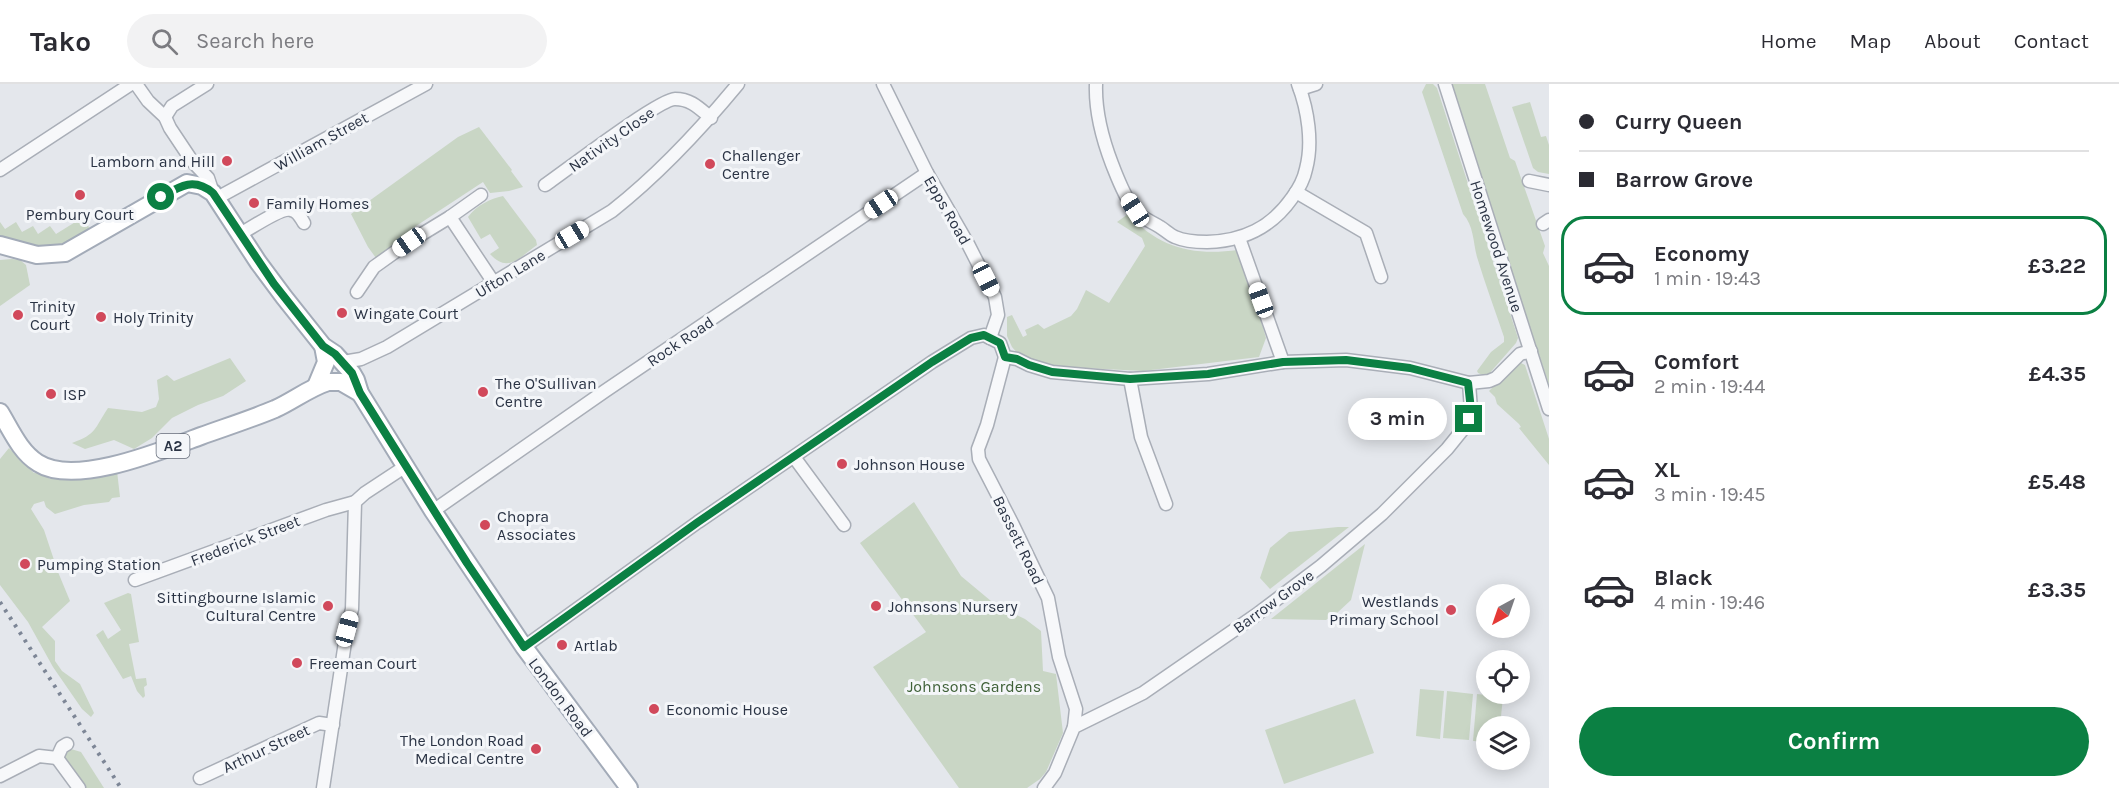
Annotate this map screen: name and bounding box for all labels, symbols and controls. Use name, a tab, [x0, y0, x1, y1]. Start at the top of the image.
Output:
search box	[127, 14, 547, 68]
text: Tako	[30, 25, 91, 58]
icon: search	[148, 25, 181, 58]
text: Search here	[196, 28, 314, 54]
text: Home	[1761, 29, 1817, 53]
text: Map	[1850, 29, 1891, 53]
text: About	[1924, 29, 1981, 53]
text: Contact	[2014, 29, 2089, 53]
street label: Nativity Close	[565, 103, 658, 176]
street label: William Street	[271, 108, 371, 175]
text: Curry Queen	[1615, 109, 1743, 135]
place label: Challenger Centre	[722, 146, 800, 183]
place label: Lamborn and Hill	[90, 152, 215, 171]
marker: Lamborn and Hill	[220, 154, 234, 168]
marker: Challenger Centre	[703, 157, 717, 171]
text: Barrow Grove	[1615, 167, 1753, 193]
street label: Epps Road	[920, 172, 975, 248]
street label: Homewood Avenue	[1466, 178, 1527, 315]
route start	[147, 183, 174, 210]
car	[861, 186, 901, 222]
marker: Pembury Court	[73, 188, 87, 202]
car	[1118, 190, 1152, 230]
place label: Family Homes	[266, 194, 369, 213]
marker: Family Homes	[247, 196, 261, 210]
place label: Pembury Court	[26, 205, 134, 224]
car	[552, 218, 592, 252]
car	[389, 224, 429, 260]
icon: car	[1582, 239, 1636, 293]
text: Economy	[1654, 241, 1749, 267]
street label: Ufton Lane	[472, 245, 549, 302]
text: £3.22	[2028, 253, 2086, 279]
car	[970, 259, 1002, 299]
text: 1 min · 19:43	[1654, 267, 1761, 290]
car	[1246, 280, 1276, 320]
place label: Trinity Court	[30, 297, 76, 334]
place label: Wingate Court	[354, 304, 459, 323]
marker: Wingate Court	[335, 306, 349, 320]
marker: Trinity Court	[11, 308, 25, 322]
place label: Holy Trinity	[113, 308, 194, 327]
marker: Holy Trinity	[94, 310, 108, 324]
street label: Rock Road	[643, 312, 717, 371]
icon: car	[1582, 347, 1636, 401]
text: Comfort	[1654, 349, 1739, 375]
text: £4.35	[2028, 361, 2086, 387]
place label: The O'Sullivan Centre	[495, 374, 597, 411]
text: 2 min · 19:44	[1654, 375, 1765, 398]
place label: ISP	[63, 385, 86, 404]
marker: The O'Sullivan Centre	[476, 385, 490, 399]
marker: ISP	[44, 387, 58, 401]
callout: 3 min	[1349, 398, 1448, 440]
route end	[1455, 405, 1482, 432]
text: 3 min	[1370, 407, 1425, 430]
road number: A2	[156, 434, 190, 458]
place label: Johnson House	[854, 455, 965, 474]
icon: car	[1582, 455, 1636, 509]
marker: Johnson House	[835, 457, 849, 471]
text: XL	[1654, 457, 1680, 483]
text: £5.48	[2028, 469, 2086, 495]
text: 3 min · 19:45	[1654, 483, 1766, 506]
street label: Bassett Road	[989, 493, 1048, 588]
place label: Chopra Associates	[497, 507, 576, 544]
street label: Frederick Street	[188, 511, 303, 570]
marker: Chopra Associates	[478, 518, 492, 532]
place label: Pumping Station	[37, 555, 161, 574]
marker: Pumping Station	[18, 557, 32, 571]
icon: car	[1582, 563, 1636, 617]
text: Black	[1654, 565, 1713, 591]
street label: Barrow Grove	[1229, 566, 1318, 637]
text: £3.35	[2028, 577, 2086, 603]
north arrow	[1476, 584, 1530, 638]
map controls	[1476, 584, 1530, 770]
place label: Sittingbourne Islamic Cultural Centre	[157, 588, 316, 625]
text: 4 min · 19:46	[1654, 591, 1765, 614]
place label: Westlands Primary School	[1329, 592, 1439, 629]
place label: Johnsons Nursery	[888, 597, 1018, 616]
marker: Sittingbourne Islamic Cultural Centre	[321, 599, 335, 613]
marker: Johnsons Nursery	[869, 599, 883, 613]
marker: Westlands Primary School	[1444, 603, 1458, 617]
car	[334, 609, 360, 649]
place label: Artlab	[574, 636, 618, 655]
marker: Artlab	[555, 638, 569, 652]
button: locate	[1476, 650, 1530, 704]
place label: Freeman Court	[309, 654, 417, 673]
street label: London Road	[525, 654, 597, 741]
marker: Freeman Court	[290, 656, 304, 670]
park label: Johnsons Gardens	[907, 677, 1041, 696]
place label: Economic House	[666, 700, 788, 719]
marker: Economic House	[647, 702, 661, 716]
button: Confirm	[1579, 707, 2089, 776]
button: layers	[1476, 716, 1530, 770]
street label: Arthur Street	[220, 720, 313, 777]
place label: The London Road Medical Centre	[400, 731, 524, 768]
marker: The London Road Medical Centre	[529, 742, 543, 756]

